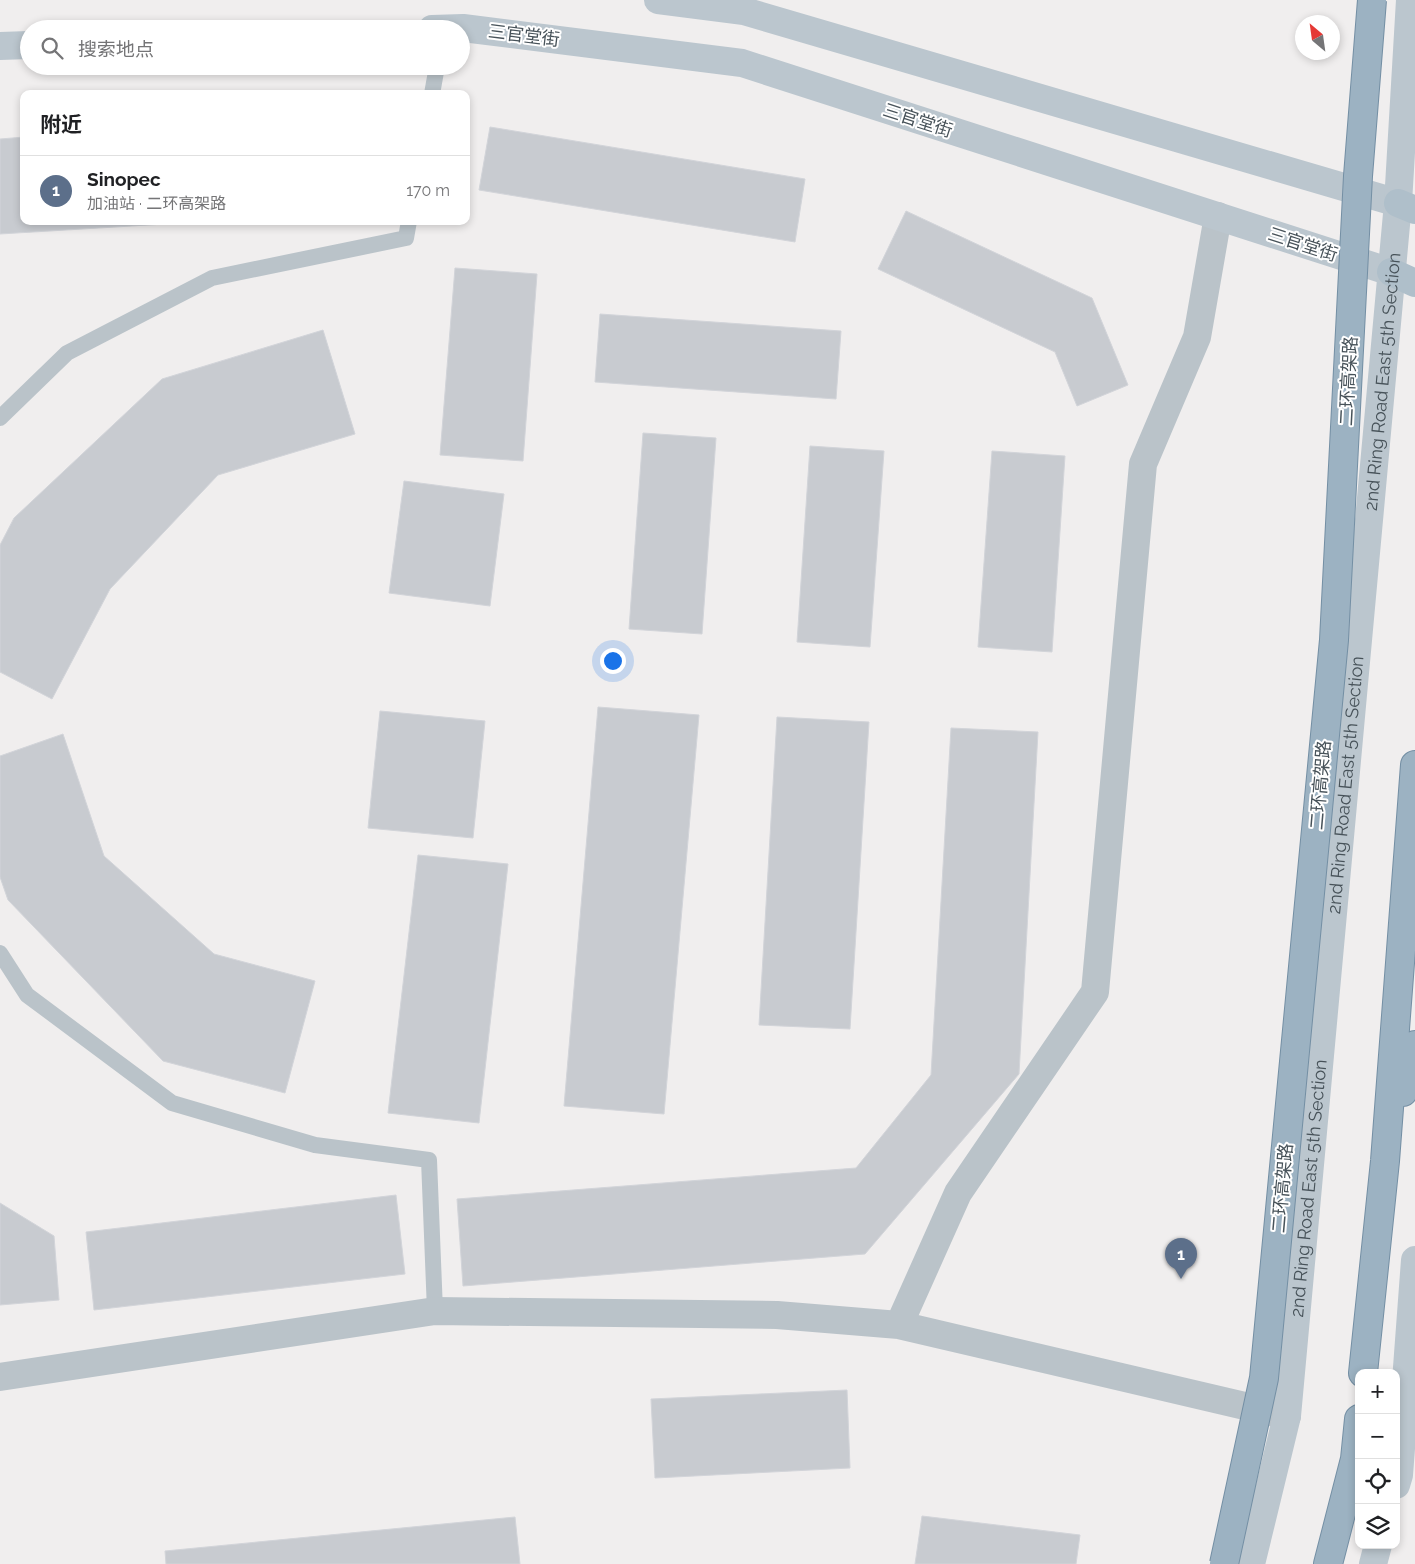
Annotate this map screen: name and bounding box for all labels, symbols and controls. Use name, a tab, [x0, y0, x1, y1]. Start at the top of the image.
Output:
north arrow	[1295, 15, 1340, 60]
search box	[20, 20, 470, 75]
street label: 三官堂街	[487, 20, 561, 50]
icon: search	[38, 34, 66, 62]
text: 搜索地点	[78, 38, 154, 60]
street label: 三官堂街	[881, 99, 955, 141]
text: 附近	[40, 112, 82, 137]
text: Sinopec	[87, 168, 161, 190]
text: 1	[52, 181, 60, 200]
text: 170 m	[406, 181, 450, 200]
text: 加油站 · 二环高架路	[87, 194, 226, 213]
street label: 三官堂街	[1266, 223, 1340, 265]
street label: 2nd Ring Road East 5th Section	[1359, 252, 1404, 512]
street label: 二环高架路	[1335, 336, 1361, 426]
your location	[600, 648, 626, 674]
street label: 2nd Ring Road East 5th Section	[1322, 655, 1367, 915]
street label: 二环高架路	[1306, 739, 1334, 831]
street label: 2nd Ring Road East 5th Section	[1286, 1058, 1330, 1318]
street label: 二环高架路	[1268, 1142, 1296, 1234]
pin: 1	[1165, 1238, 1197, 1279]
map controls	[1355, 1369, 1400, 1549]
button: +	[1355, 1369, 1400, 1414]
button: −	[1355, 1414, 1400, 1459]
button: locate	[1355, 1459, 1400, 1504]
button: layers	[1355, 1504, 1400, 1549]

